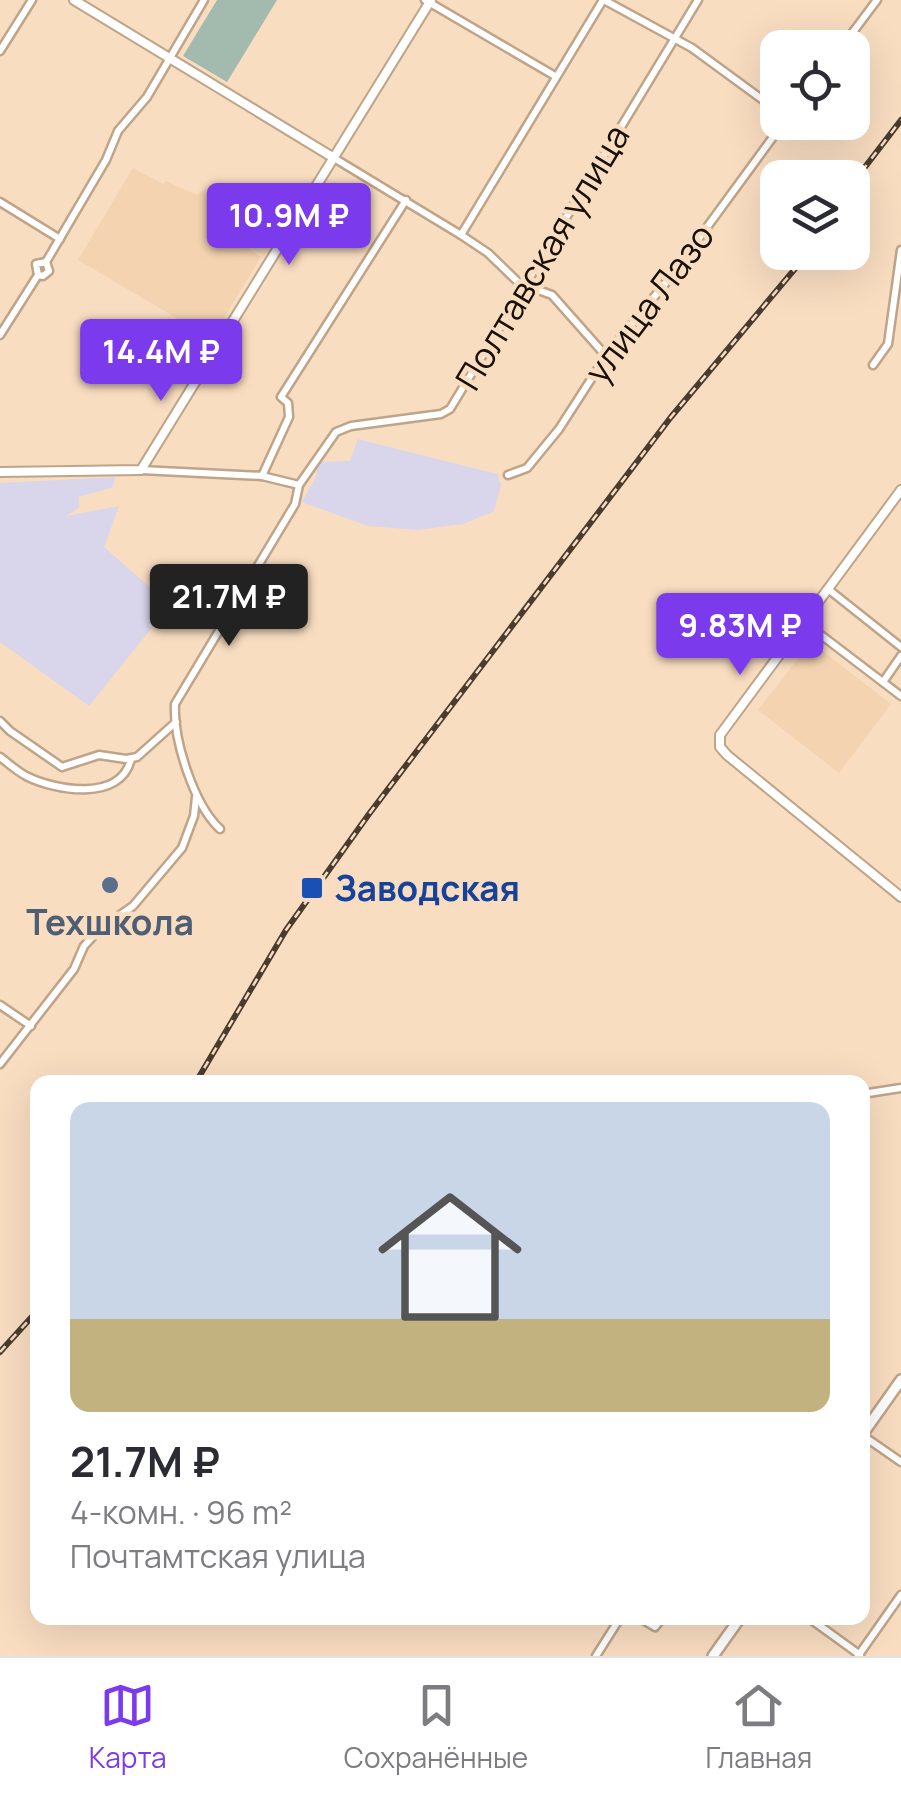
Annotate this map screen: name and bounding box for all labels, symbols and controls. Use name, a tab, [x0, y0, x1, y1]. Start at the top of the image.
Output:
map controls	[760, 30, 870, 270]
button: locate	[760, 30, 870, 140]
street label: Полтавская улица	[444, 115, 640, 399]
button: layers	[760, 160, 870, 270]
pin: 10.9M ₽	[197, 183, 381, 268]
text: 10.9M ₽	[229, 193, 349, 237]
street label: улица Лазо	[573, 213, 725, 393]
pin: 14.4M ₽	[69, 319, 253, 404]
text: 14.4M ₽	[102, 329, 220, 373]
pin: 21.7M ₽	[137, 564, 321, 649]
text: 21.7M ₽	[172, 574, 286, 618]
pin: 9.83M ₽	[648, 593, 832, 678]
text: 9.83M ₽	[678, 603, 802, 647]
place label: Заводская	[334, 864, 520, 912]
marker: Техшкола	[99, 874, 121, 896]
marker: Заводская	[299, 875, 325, 901]
place label: Техшкола	[26, 898, 194, 946]
icon: home	[360, 1167, 540, 1347]
text: 21.7M ₽	[70, 1432, 220, 1490]
text: 4-комн. · 96 m²	[70, 1490, 292, 1534]
text: Почтамтская улица	[70, 1534, 366, 1578]
tab: Карта	[89, 1678, 167, 1776]
tab: Сохранённые	[344, 1678, 528, 1776]
tab: Главная	[705, 1678, 812, 1776]

